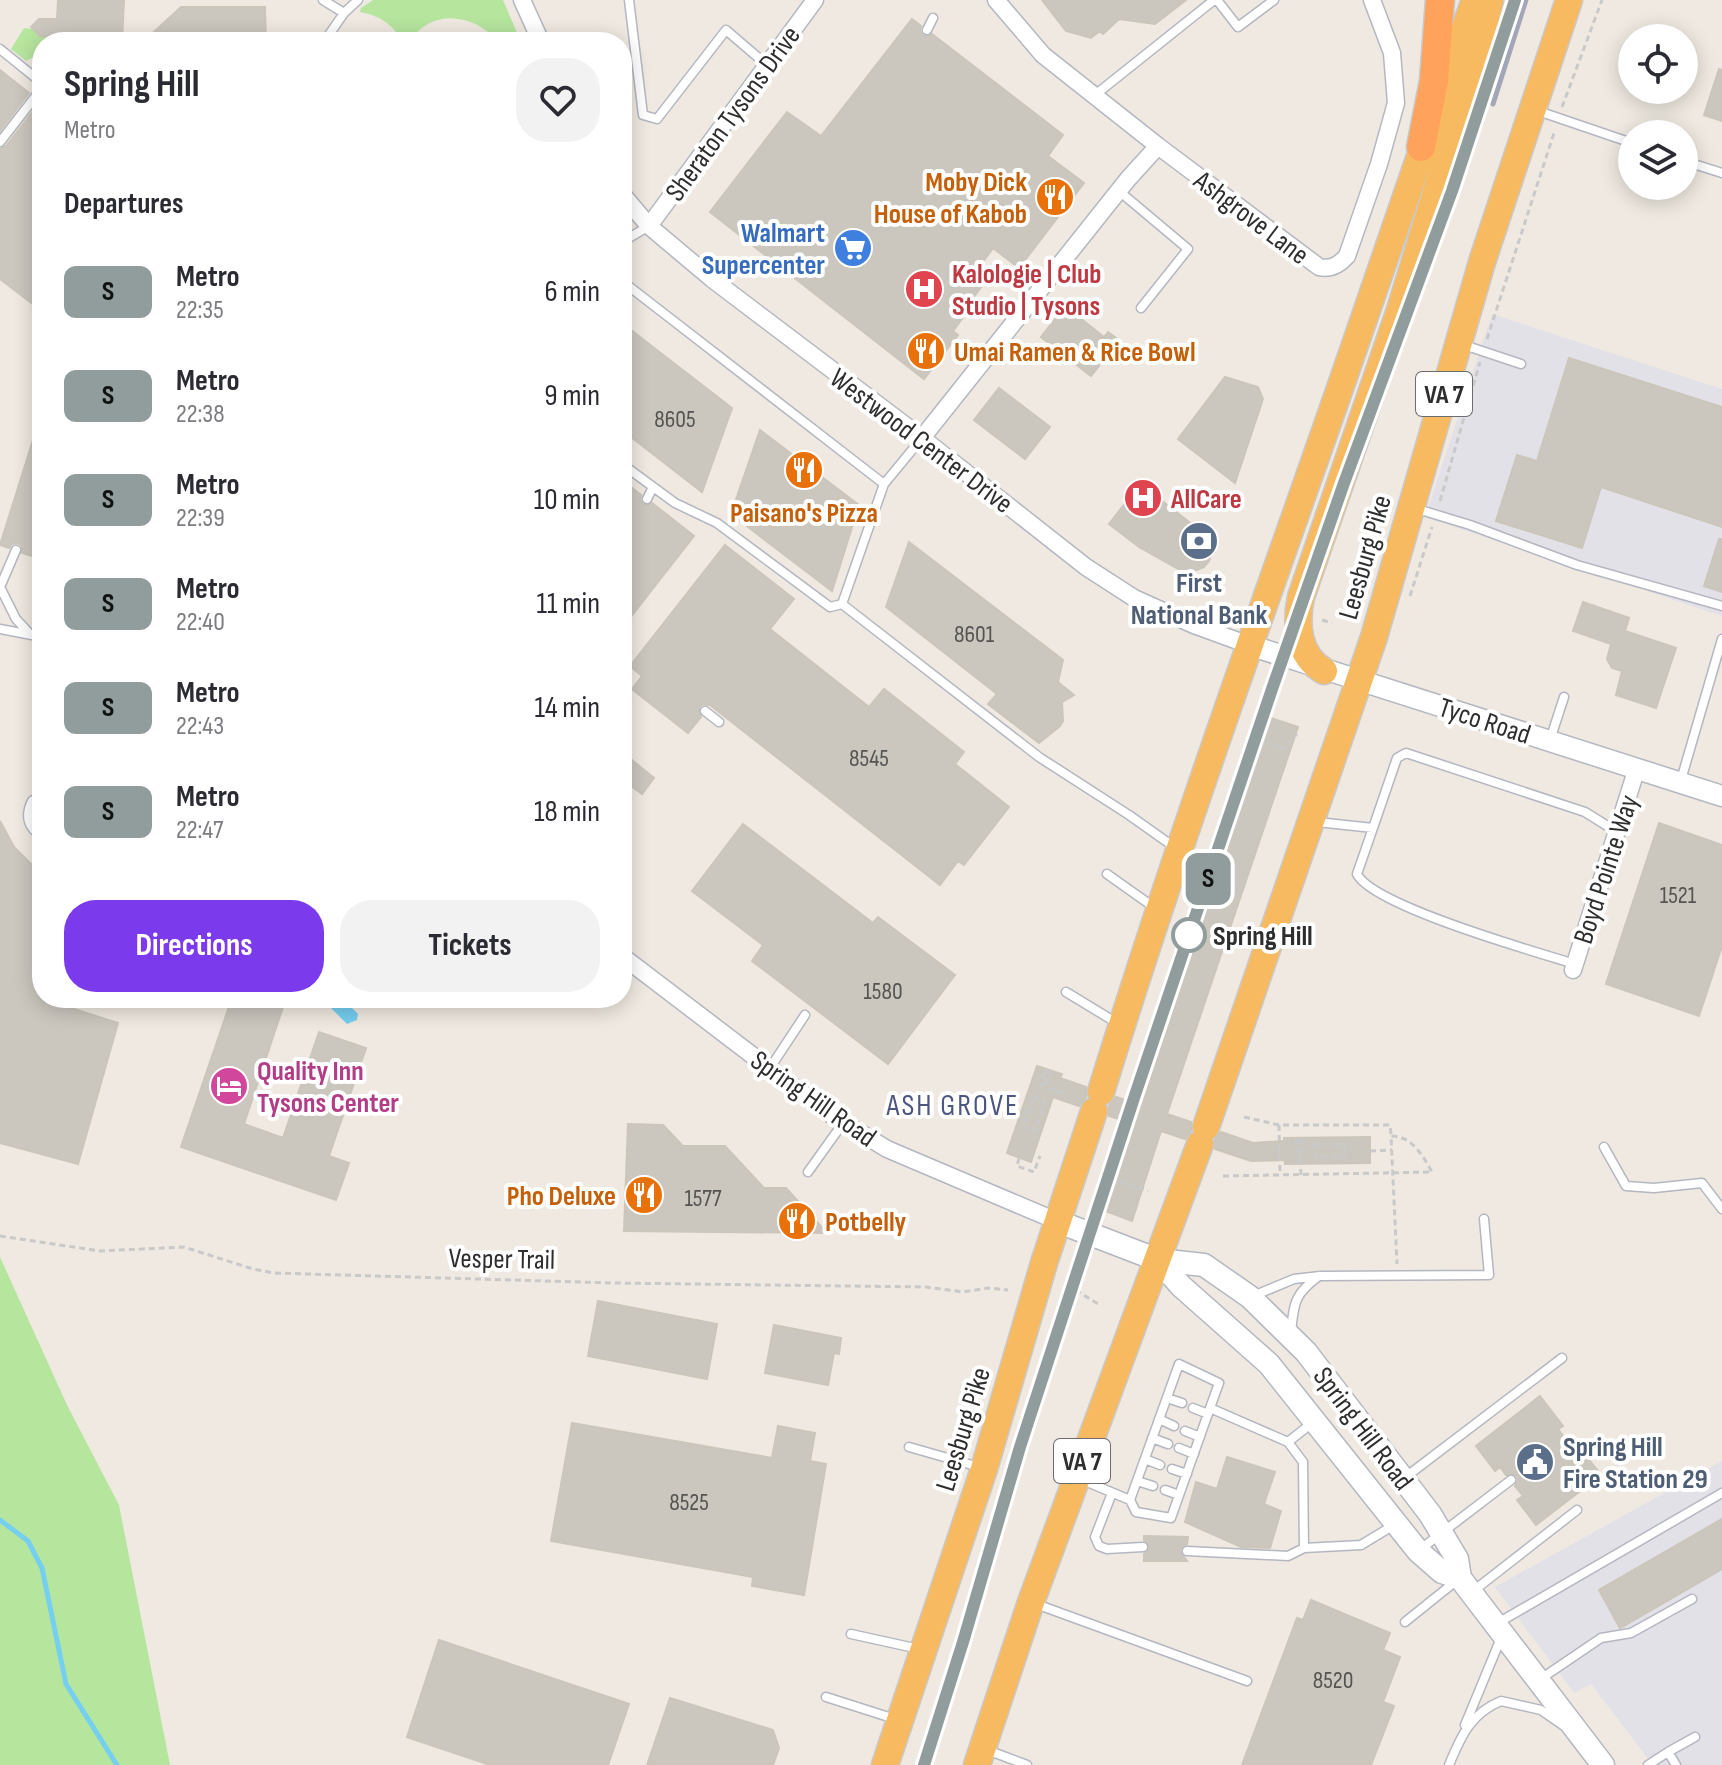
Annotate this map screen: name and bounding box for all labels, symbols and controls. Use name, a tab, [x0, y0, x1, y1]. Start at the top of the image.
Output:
street label: Sheraton Tysons Drive	[659, 20, 808, 208]
map controls	[1618, 24, 1698, 200]
button: locate	[1618, 24, 1698, 104]
button: heart	[516, 58, 600, 142]
text: Spring Hill	[64, 62, 199, 107]
text: Metro	[64, 115, 116, 146]
button: layers	[1618, 120, 1698, 200]
street label: Ashgrove Lane	[1186, 164, 1315, 272]
place label: Moby Dick House of Kabob	[874, 166, 1027, 231]
restaurant icon: Moby Dick House of Kabob	[1034, 176, 1076, 218]
text: Departures	[64, 186, 184, 222]
place label: Walmart Supercenter	[702, 217, 825, 282]
supermarket icon: Walmart Supercenter	[832, 227, 874, 269]
place label: Kalologie | Club Studio | Tysons	[952, 258, 1101, 323]
text: Metro	[176, 259, 240, 295]
hospital icon: Kalologie | Club Studio | Tysons	[903, 268, 945, 310]
text: 6 min	[544, 274, 600, 310]
text: S	[102, 275, 114, 308]
text: 22:35	[176, 295, 224, 326]
restaurant icon: Umai Ramen & Rice Bowl	[905, 330, 947, 372]
place label: Umai Ramen & Rice Bowl	[954, 336, 1196, 369]
street label: Westwood Center Drive	[823, 362, 1019, 521]
text: Metro	[176, 363, 240, 399]
road number: VA 7	[1416, 372, 1472, 416]
text: 9 min	[544, 378, 600, 414]
text: S	[102, 379, 114, 412]
text: 22:38	[176, 399, 225, 430]
house number: 8605	[654, 405, 696, 434]
restaurant icon: Paisano's Pizza	[783, 449, 825, 491]
text: Metro	[176, 467, 240, 503]
hospital icon: AllCare	[1122, 477, 1164, 519]
text: 10 min	[534, 482, 600, 518]
text: S	[102, 483, 114, 516]
place label: AllCare	[1170, 483, 1242, 516]
street label: Leesburg Pike	[1332, 492, 1399, 623]
place label: Paisano's Pizza	[730, 497, 878, 530]
text: 22:39	[176, 503, 225, 534]
bank icon: First National Bank	[1178, 520, 1220, 562]
place label: First National Bank	[1131, 567, 1268, 632]
text: Metro	[176, 571, 240, 607]
text: 11 min	[537, 586, 600, 622]
text: S	[102, 587, 114, 620]
text: 22:40	[176, 607, 225, 638]
house number: 8601	[954, 620, 995, 649]
text: Metro	[176, 675, 240, 711]
text: 14 min	[535, 690, 600, 726]
text: S	[102, 691, 114, 724]
street label: Tyco Road	[1434, 691, 1535, 752]
text: 22:43	[176, 711, 224, 742]
house number: 8545	[849, 744, 889, 773]
text: Metro	[176, 779, 240, 815]
street label: Boyd Pointe Way	[1567, 791, 1646, 948]
text: 18 min	[534, 794, 600, 830]
text: S	[102, 795, 114, 828]
text: 22:47	[176, 815, 223, 846]
line badge: S	[1182, 853, 1234, 905]
text: S	[1202, 862, 1214, 895]
house number: 1521	[1660, 881, 1697, 910]
button: Directions	[64, 900, 324, 992]
button: Tickets	[340, 900, 600, 992]
marker: Spring Hill	[1172, 918, 1206, 952]
place label: Spring Hill	[1213, 920, 1313, 953]
house number: 1580	[863, 977, 903, 1006]
street label: Spring Hill Road	[744, 1044, 882, 1154]
place label: Quality Inn Tysons Center	[257, 1055, 399, 1120]
hotel icon: Quality Inn Tysons Center	[208, 1065, 250, 1107]
district label: ASH GROVE	[886, 1088, 1019, 1124]
restaurant icon: Pho Deluxe	[623, 1174, 665, 1216]
place label: Pho Deluxe	[507, 1180, 616, 1213]
house number: 1577	[684, 1184, 722, 1213]
restaurant icon: Potbelly	[776, 1200, 818, 1242]
place label: Potbelly	[825, 1206, 907, 1239]
street label: Vesper Trail	[448, 1242, 555, 1277]
street label: Spring Hill Road	[1306, 1361, 1420, 1497]
street label: Leesburg Pike	[929, 1364, 998, 1495]
place label: Spring Hill Fire Station 29	[1563, 1431, 1708, 1496]
road number: VA 7	[1054, 1439, 1110, 1483]
public building icon: Spring Hill Fire Station 29	[1514, 1441, 1556, 1483]
house number: 8525	[669, 1488, 709, 1517]
house number: 8520	[1313, 1666, 1353, 1695]

